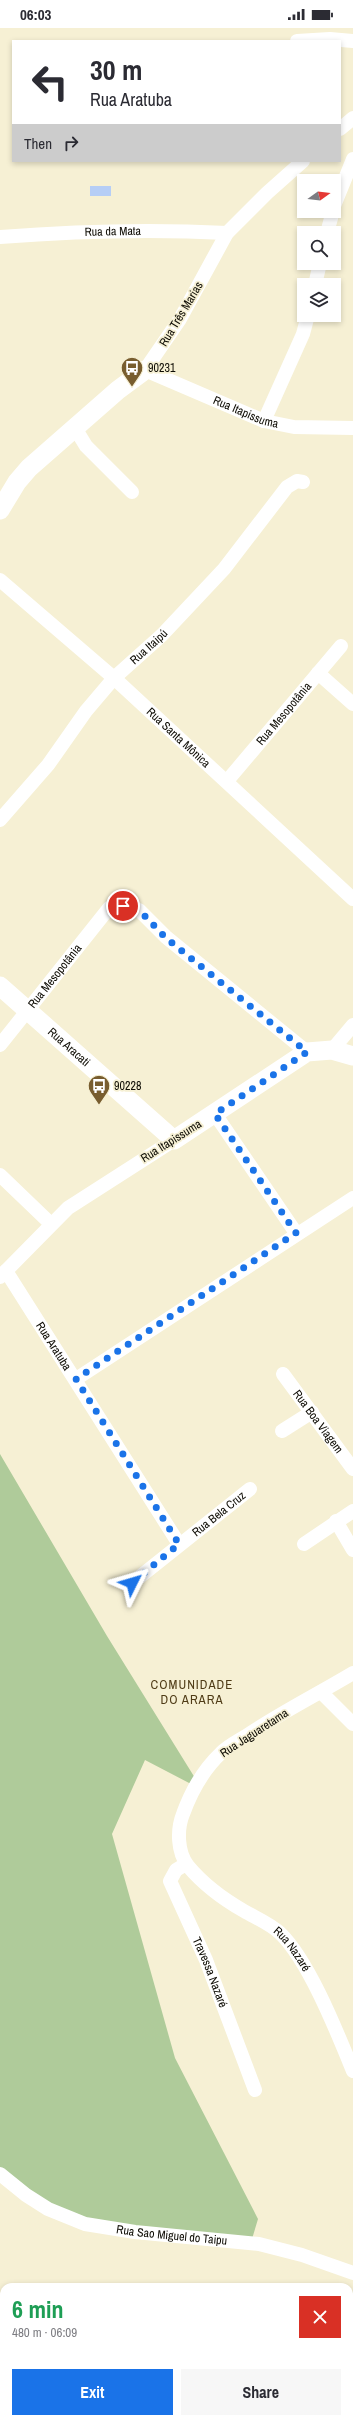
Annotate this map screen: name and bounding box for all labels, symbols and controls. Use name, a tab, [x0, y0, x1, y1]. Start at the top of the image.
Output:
text: 06:03	[20, 4, 51, 25]
text: 30 m	[90, 51, 142, 89]
icon: left	[24, 56, 76, 108]
text: Rua Aratuba	[90, 87, 172, 112]
icon: right	[60, 132, 82, 154]
text: Then	[24, 133, 52, 154]
north arrow	[297, 174, 341, 218]
map controls	[297, 174, 341, 322]
street label: Rua da Mata	[84, 223, 142, 240]
button: search	[297, 226, 341, 270]
button: layers	[297, 278, 341, 322]
street label: Rua Três Marias	[155, 279, 207, 349]
bus stop icon: 90231	[119, 355, 145, 388]
place label: 90231	[148, 360, 176, 376]
street label: Rua Itapissuma	[211, 392, 280, 432]
street label: Rua Itaipú	[126, 626, 171, 668]
street label: Rua Mesopotânia	[253, 678, 315, 749]
street label: Rua Santa Mônica	[143, 704, 214, 771]
pin	[106, 889, 140, 923]
icon: arrive	[112, 895, 134, 917]
street label: Rua Mesopotânia	[24, 940, 86, 1012]
street label: Rua Aracati	[44, 1024, 93, 1070]
bus stop icon: 90228	[86, 1073, 112, 1106]
place label: 90228	[114, 1078, 141, 1094]
street label: Rua Itapissuma	[138, 1116, 205, 1166]
street label: Rua Aratuba	[32, 1319, 75, 1374]
street label: Rua Boa Viagem	[289, 1387, 347, 1456]
street label: Rua Bela Cruz	[189, 1488, 249, 1540]
position arrow	[111, 1562, 153, 1604]
district label: COMUNIDADE DO ARARA	[151, 1676, 233, 1708]
street label: Rua Jaguaretama	[217, 1705, 292, 1761]
street label: Rua Nazaré	[270, 1923, 314, 1974]
street label: Travessa Nazaré	[189, 1935, 231, 2010]
street label: Rua Sao Miguel do Taipu	[115, 2221, 228, 2249]
text: 6 min	[12, 2293, 63, 2325]
button: close	[299, 2296, 341, 2338]
text: 480 m · 06:09	[12, 2324, 77, 2341]
button: Exit	[12, 2369, 173, 2415]
button: Share	[181, 2369, 341, 2415]

